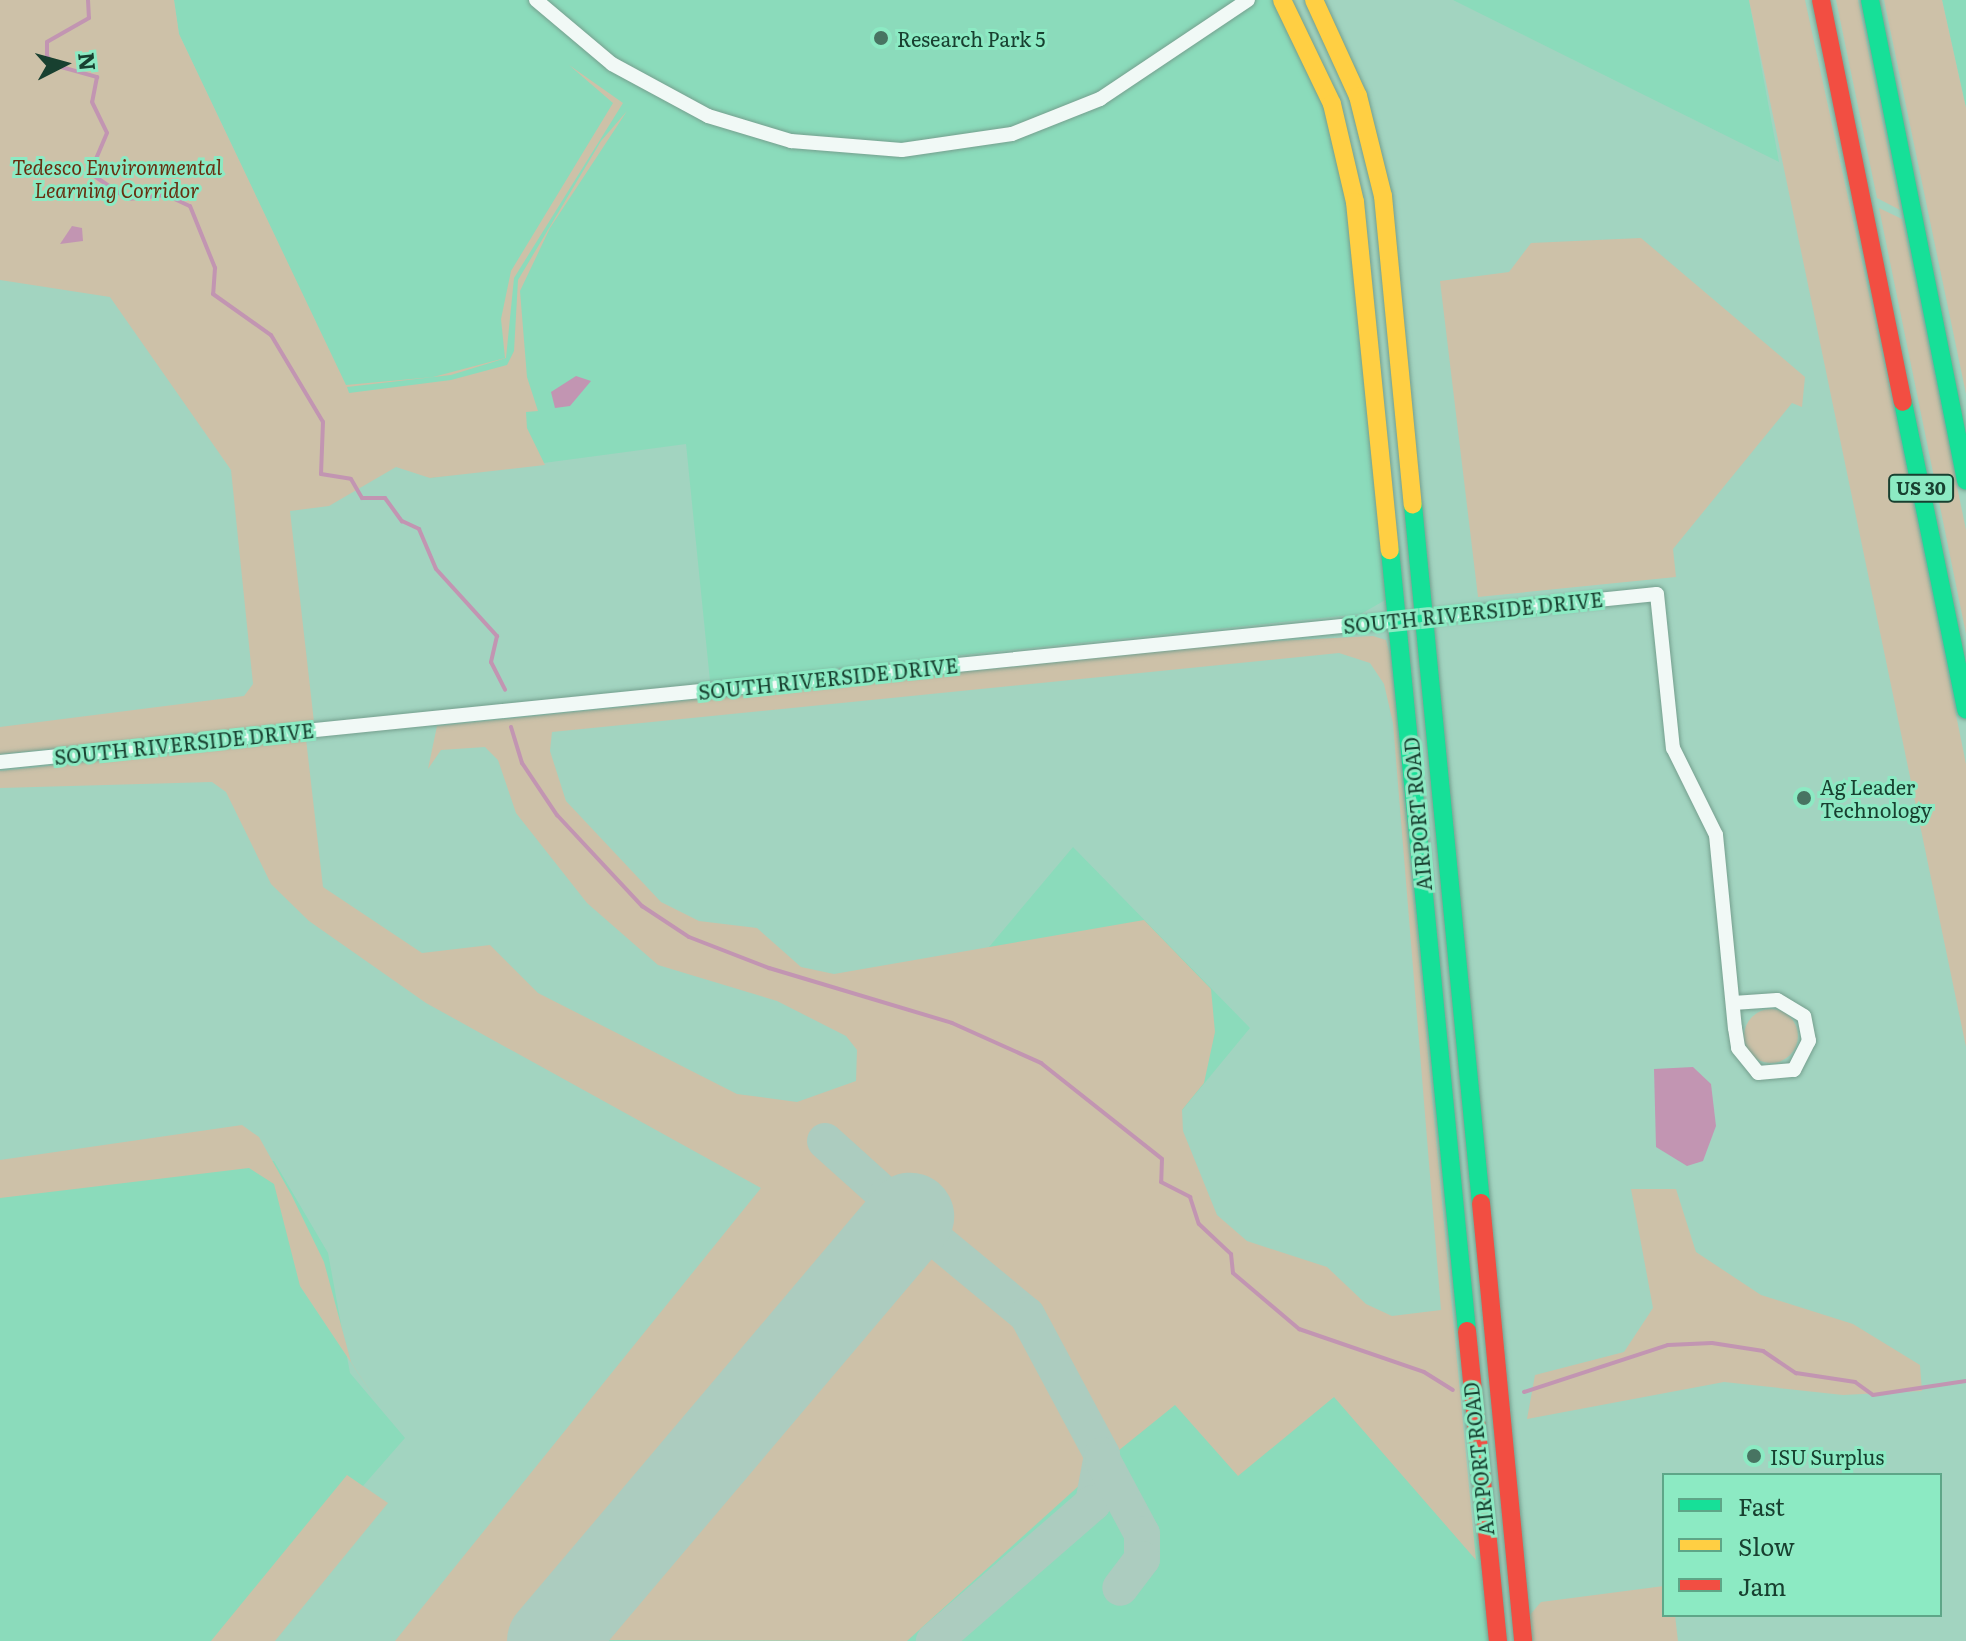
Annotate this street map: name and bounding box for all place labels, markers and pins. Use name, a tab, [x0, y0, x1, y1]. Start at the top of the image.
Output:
place label: Research Park 5	[897, 26, 1045, 50]
marker: Research Park 5	[872, 29, 890, 47]
place label: Ag Leader Technology	[1820, 774, 1932, 821]
marker: Ag Leader Technology	[1795, 789, 1813, 807]
place label: ISU Surplus	[1770, 1444, 1884, 1468]
marker: ISU Surplus	[1745, 1447, 1763, 1465]

